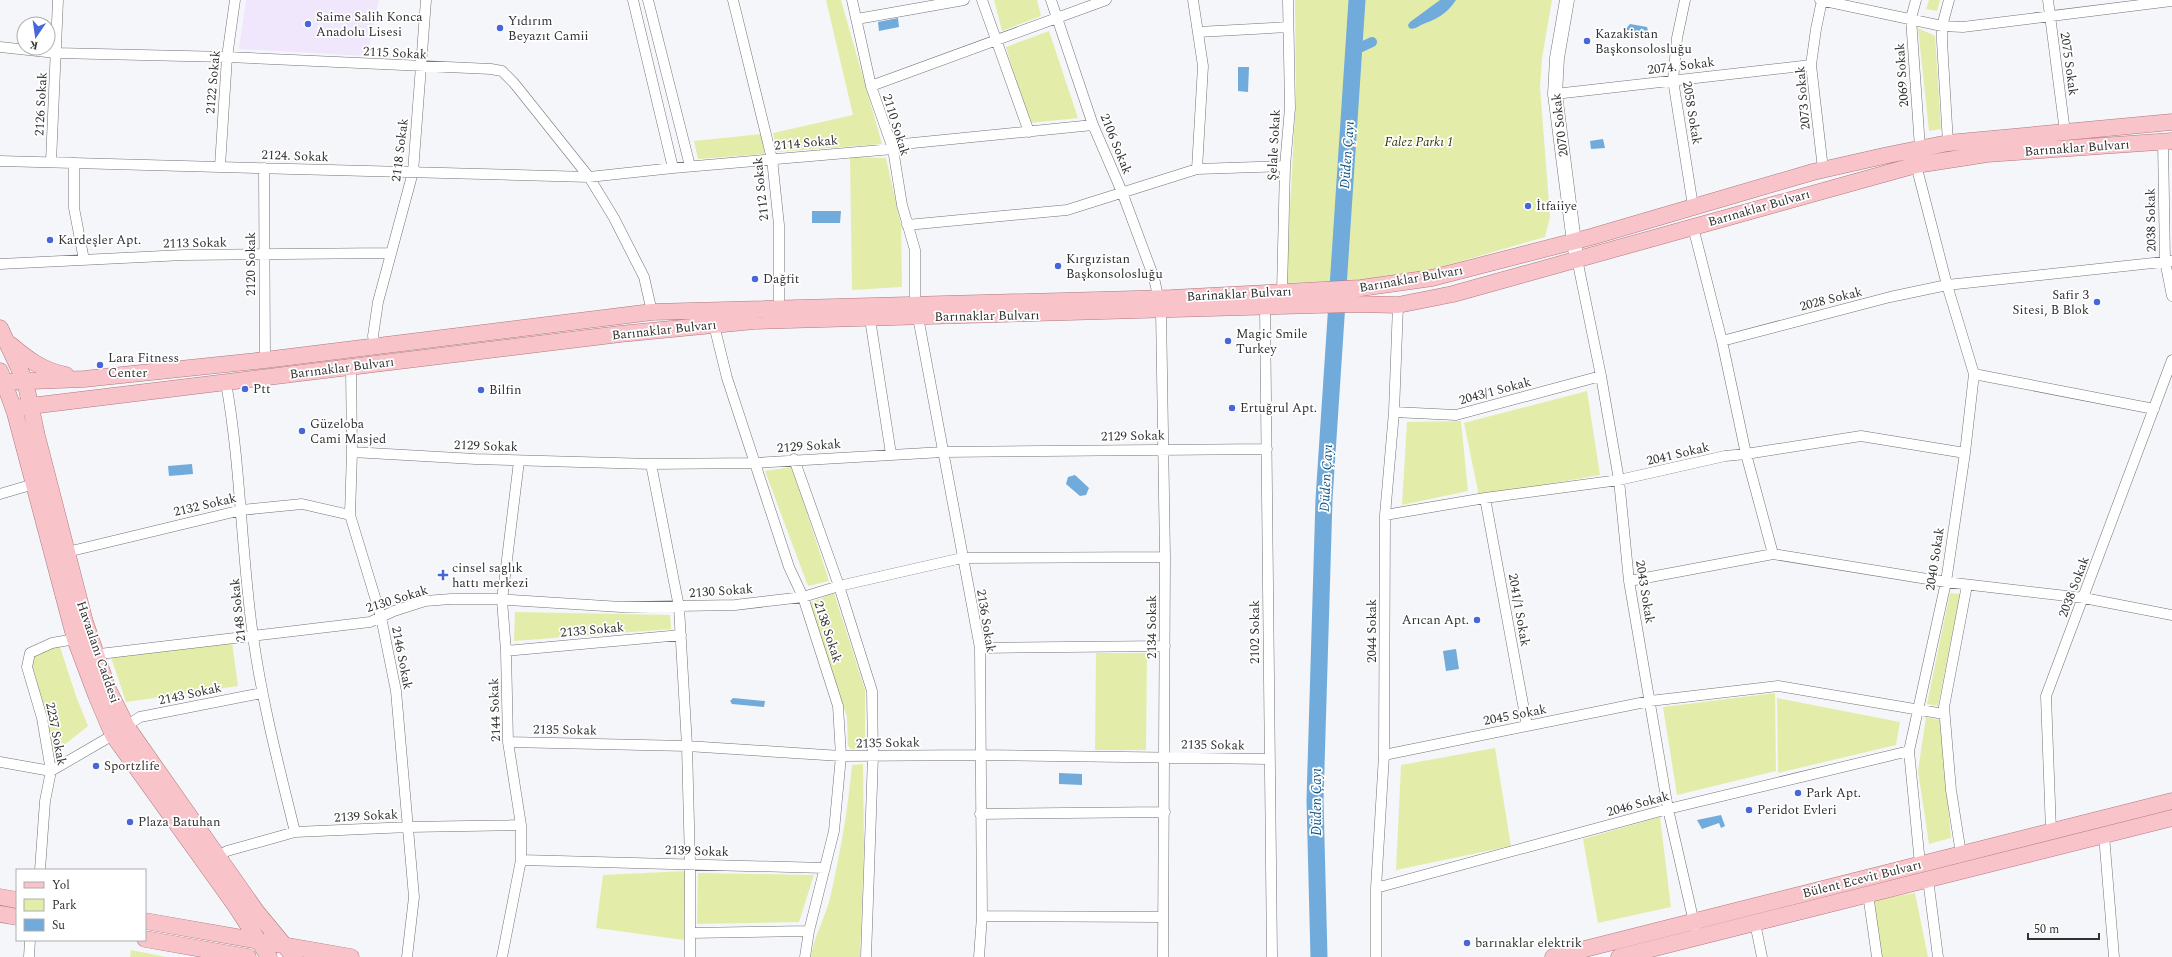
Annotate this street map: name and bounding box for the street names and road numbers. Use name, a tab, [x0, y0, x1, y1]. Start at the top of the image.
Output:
street label: 2075 Sokak	[2055, 31, 2083, 97]
street label: 2115 Sokak	[362, 41, 428, 65]
street label: 2069 Sokak	[1890, 42, 1914, 108]
street label: 2122 Sokak	[200, 49, 226, 115]
street label: 2074. Sokak	[1646, 52, 1716, 80]
street label: 2073 Sokak	[1790, 65, 1816, 131]
street label: 2126 Sokak	[29, 71, 53, 137]
street label: 2058 Sokak	[1677, 80, 1707, 146]
street label: 2110 Sokak	[877, 91, 915, 159]
street label: 2070 Sokak	[1546, 92, 1574, 158]
street label: Şelale Sokak	[1262, 109, 1286, 181]
street label: 2106 Sokak	[1095, 111, 1137, 177]
street label: 2118 Sokak	[386, 117, 414, 183]
street label: 2114 Sokak	[773, 130, 839, 156]
street label: Barınaklar Bulvarı	[2024, 134, 2130, 162]
street label: 2124. Sokak	[261, 145, 329, 167]
street label: 2112 Sokak	[748, 156, 774, 222]
street label: Barınaklar Bulvarı	[1706, 184, 1812, 232]
street label: 2038 Sokak	[2140, 188, 2162, 252]
street label: 2113 Sokak	[163, 232, 227, 254]
street label: 2120 Sokak	[241, 232, 261, 296]
street label: Barınaklar Bulvarı	[1357, 260, 1465, 298]
street label: Barinaklar Bulvarı	[1186, 281, 1292, 307]
street label: 2028 Sokak	[1798, 282, 1864, 316]
street label: Barınaklar Bulvarı	[934, 305, 1040, 327]
street label: Barınaklar Bulvarı	[611, 315, 717, 345]
street label: Barınaklar Bulvarı	[289, 352, 395, 384]
street label: 2043/1 Sokak	[1457, 372, 1533, 410]
street label: 2129 Sokak	[1101, 425, 1165, 447]
street label: 2129 Sokak	[776, 434, 842, 458]
street label: 2129 Sokak	[454, 435, 518, 457]
street label: 2041 Sokak	[1645, 437, 1711, 471]
street label: 2132 Sokak	[172, 488, 238, 522]
street label: 2040 Sokak	[1920, 526, 1950, 592]
street label: 2038 Sokak	[2053, 554, 2095, 620]
street label: 2043 Sokak	[1630, 559, 1660, 625]
street label: 2041/1 Sokak	[1503, 572, 1535, 648]
street label: 2148 Sokak	[225, 577, 251, 643]
street label: 2130 Sokak	[688, 579, 754, 603]
street label: 2130 Sokak	[363, 580, 431, 618]
street label: 2136 Sokak	[971, 588, 1001, 654]
street label: 2134 Sokak	[1142, 595, 1162, 659]
street label: Havaalanı Caddesi	[71, 598, 125, 706]
street label: 2138 Sokak	[809, 598, 847, 666]
street label: 2044 Sokak	[1362, 599, 1382, 663]
street label: 2102 Sokak	[1245, 600, 1265, 664]
street label: 2133 Sokak	[559, 617, 625, 643]
street label: 2146 Sokak	[386, 625, 418, 691]
street label: 2143 Sokak	[157, 678, 223, 710]
street label: 2144 Sokak	[484, 678, 506, 742]
street label: 2045 Sokak	[1482, 699, 1548, 731]
street label: 2237 Sokak	[40, 701, 72, 767]
street label: 2135 Sokak	[533, 719, 597, 741]
street label: 2135 Sokak	[856, 732, 920, 754]
street label: 2135 Sokak	[1181, 734, 1245, 756]
street label: 2046 Sokak	[1604, 786, 1672, 822]
street label: 2139 Sokak	[333, 804, 399, 828]
street label: 2139 Sokak	[665, 840, 729, 862]
street label: Bülent Ecevit Bulvarı	[1800, 855, 1924, 903]

